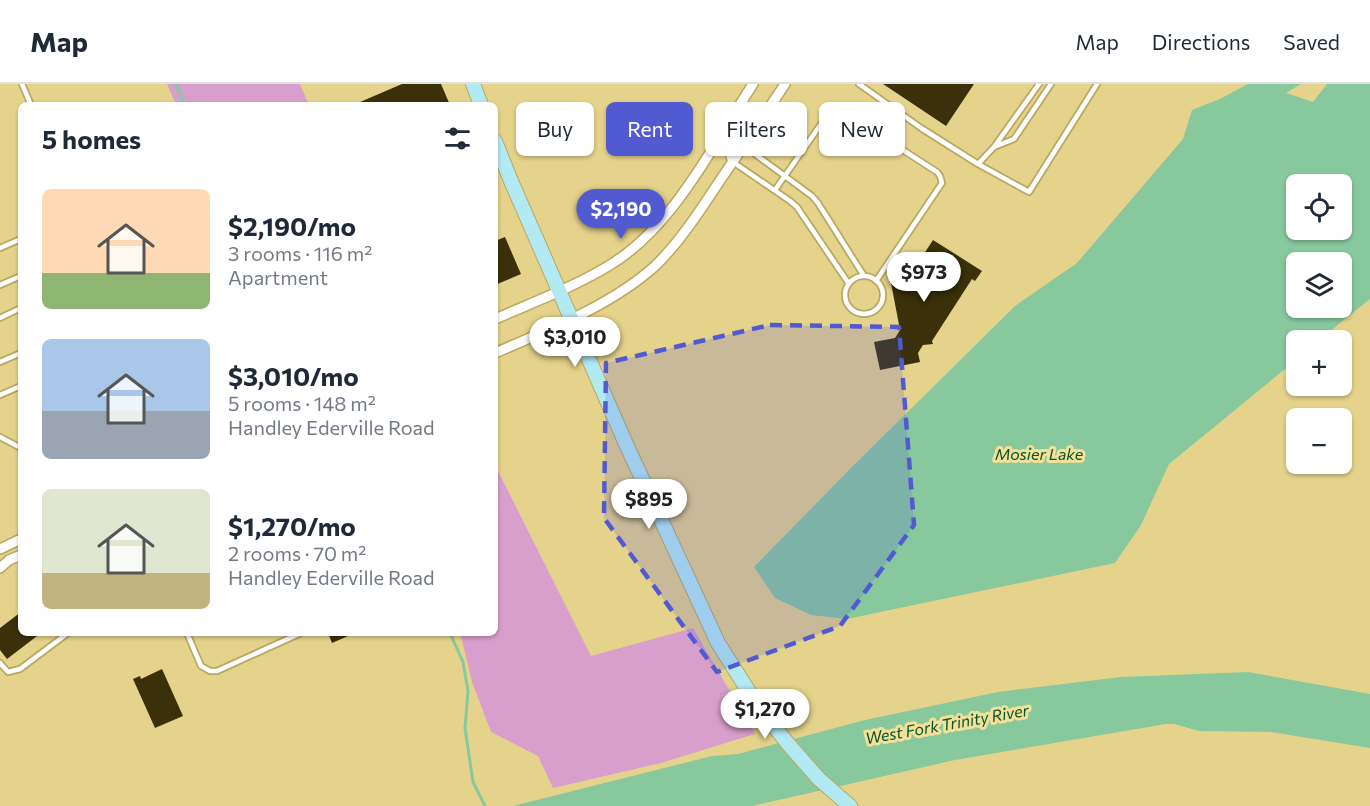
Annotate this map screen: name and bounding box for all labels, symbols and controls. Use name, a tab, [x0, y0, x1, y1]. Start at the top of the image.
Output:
text: Map	[30, 24, 88, 58]
text: Map	[1076, 29, 1119, 54]
text: Directions	[1152, 29, 1250, 54]
text: Saved	[1283, 29, 1340, 54]
chip: Buy	[516, 102, 594, 156]
chip: Rent	[606, 102, 693, 156]
chip: Filters	[705, 102, 807, 156]
chip: New	[819, 102, 905, 156]
icon: filters	[441, 122, 474, 155]
text: 5 homes	[42, 123, 141, 154]
map controls	[1286, 174, 1352, 474]
button: locate	[1286, 174, 1352, 240]
pin: $2,190	[572, 189, 670, 240]
text: $2,190	[590, 196, 652, 220]
text: $2,190/mo	[228, 210, 356, 241]
icon: home	[90, 213, 162, 285]
text: 3 rooms · 116 m²	[228, 241, 372, 265]
pin: $973	[888, 252, 960, 303]
button: layers	[1286, 252, 1352, 318]
text: $973	[901, 259, 947, 283]
text: Apartment	[228, 265, 328, 289]
pin: $3,010	[526, 317, 624, 368]
text: $3,010	[543, 324, 607, 348]
button: +	[1286, 330, 1352, 396]
text: $3,010/mo	[228, 360, 359, 391]
icon: home	[90, 363, 162, 435]
text: 5 rooms · 148 m²	[228, 391, 376, 415]
button: −	[1286, 408, 1352, 474]
text: Handley Ederville Road	[228, 415, 435, 439]
water label: Mosier Lake	[995, 444, 1084, 463]
pin: $895	[613, 479, 685, 530]
text: $895	[625, 486, 673, 510]
text: $1,270/mo	[228, 510, 356, 541]
icon: home	[90, 513, 162, 585]
text: 2 rooms · 70 m²	[228, 541, 366, 565]
text: Handley Ederville Road	[228, 565, 435, 589]
pin: $1,270	[716, 689, 814, 740]
text: $1,270	[735, 696, 795, 720]
water label: West Fork Trinity River	[864, 700, 1031, 747]

